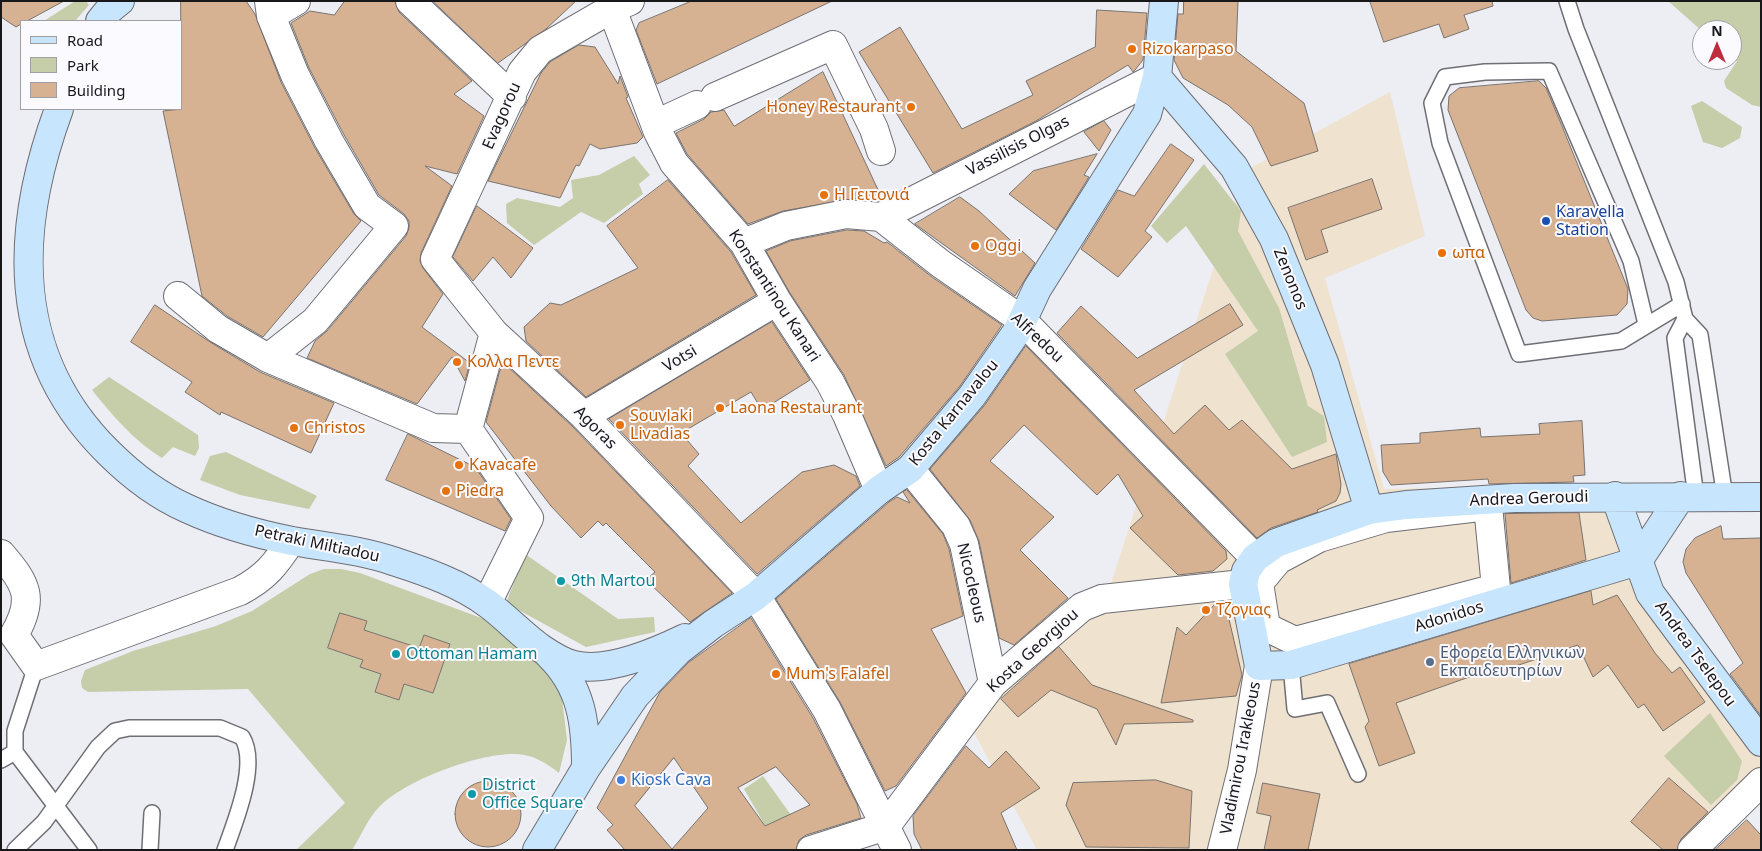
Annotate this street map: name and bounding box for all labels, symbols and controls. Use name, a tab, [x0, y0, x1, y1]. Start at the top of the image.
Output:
legend	[20, 20, 182, 110]
north arrow	[1692, 20, 1742, 70]
text: N	[1711, 21, 1723, 40]
text: Road	[67, 30, 103, 50]
place label: Rizokarpaso	[1142, 39, 1234, 59]
marker: Rizokarpaso	[1126, 43, 1138, 55]
text: Park	[67, 55, 99, 75]
street label: Evagorou	[479, 79, 525, 153]
text: Building	[67, 80, 125, 100]
place label: Honey Restaurant	[766, 97, 901, 117]
marker: Honey Restaurant	[905, 101, 917, 113]
street label: Vassilisis Olgas	[963, 112, 1073, 180]
place label: Η Γειτονιά	[834, 185, 909, 205]
marker: Η Γειτονιά	[818, 189, 830, 201]
place label: Karavella Station	[1556, 202, 1625, 240]
marker: Karavella Station	[1540, 215, 1552, 227]
street label: Konstantinou Kanari	[724, 226, 824, 366]
place label: Oggi	[985, 236, 1021, 256]
marker: Oggi	[969, 240, 981, 252]
place label: ωπα	[1452, 243, 1485, 263]
street label: Zenonos	[1269, 245, 1311, 313]
marker: ωπα	[1436, 247, 1448, 259]
street label: Alfredou	[1007, 309, 1067, 367]
street label: Votsi	[659, 341, 701, 377]
place label: Κολλα Πεντε	[467, 352, 559, 372]
marker: Κολλα Πεντε	[451, 356, 463, 368]
street label: Kosta Karnavalou	[905, 356, 1003, 470]
place label: Laona Restaurant	[730, 398, 862, 418]
marker: Laona Restaurant	[714, 402, 726, 414]
street label: Agoras	[570, 403, 620, 453]
place label: Souvlaki Livadias	[630, 406, 692, 444]
place label: Christos	[304, 418, 366, 438]
marker: Souvlaki Livadias	[614, 419, 626, 431]
marker: Christos	[288, 422, 300, 434]
place label: Kavacafe	[469, 455, 536, 475]
marker: Kavacafe	[453, 459, 465, 471]
place label: Piedra	[456, 481, 504, 501]
marker: Piedra	[440, 485, 452, 497]
street label: Andrea Geroudi	[1469, 487, 1589, 511]
street label: Petraki Miltiadou	[253, 521, 381, 567]
street label: Nicocleous	[952, 541, 990, 625]
place label: 9th Martou	[571, 571, 655, 591]
marker: 9th Martou	[555, 575, 567, 587]
street label: Adonidos	[1412, 597, 1486, 637]
street label: Andrea Tselepou	[1650, 598, 1740, 710]
place label: Τζογιας	[1216, 600, 1271, 620]
marker: Τζογιας	[1200, 604, 1212, 616]
street label: Kosta Georgiou	[983, 605, 1083, 697]
place label: Εφορεία Ελληνικων Εκπαιδευτηρίων	[1440, 643, 1584, 681]
place label: Ottoman Hamam	[406, 644, 537, 664]
marker: Ottoman Hamam	[390, 648, 402, 660]
marker: Εφορεία Ελληνικων Εκπαιδευτηρίων	[1424, 656, 1436, 668]
place label: Mum's Falafel	[786, 664, 889, 684]
marker: Mum's Falafel	[770, 668, 782, 680]
street label: Vladimirou Irakleous	[1217, 680, 1265, 836]
place label: Kiosk Cava	[631, 770, 711, 790]
marker: Kiosk Cava	[615, 774, 627, 786]
place label: District Office Square	[482, 775, 583, 813]
marker: District Office Square	[466, 788, 478, 800]

